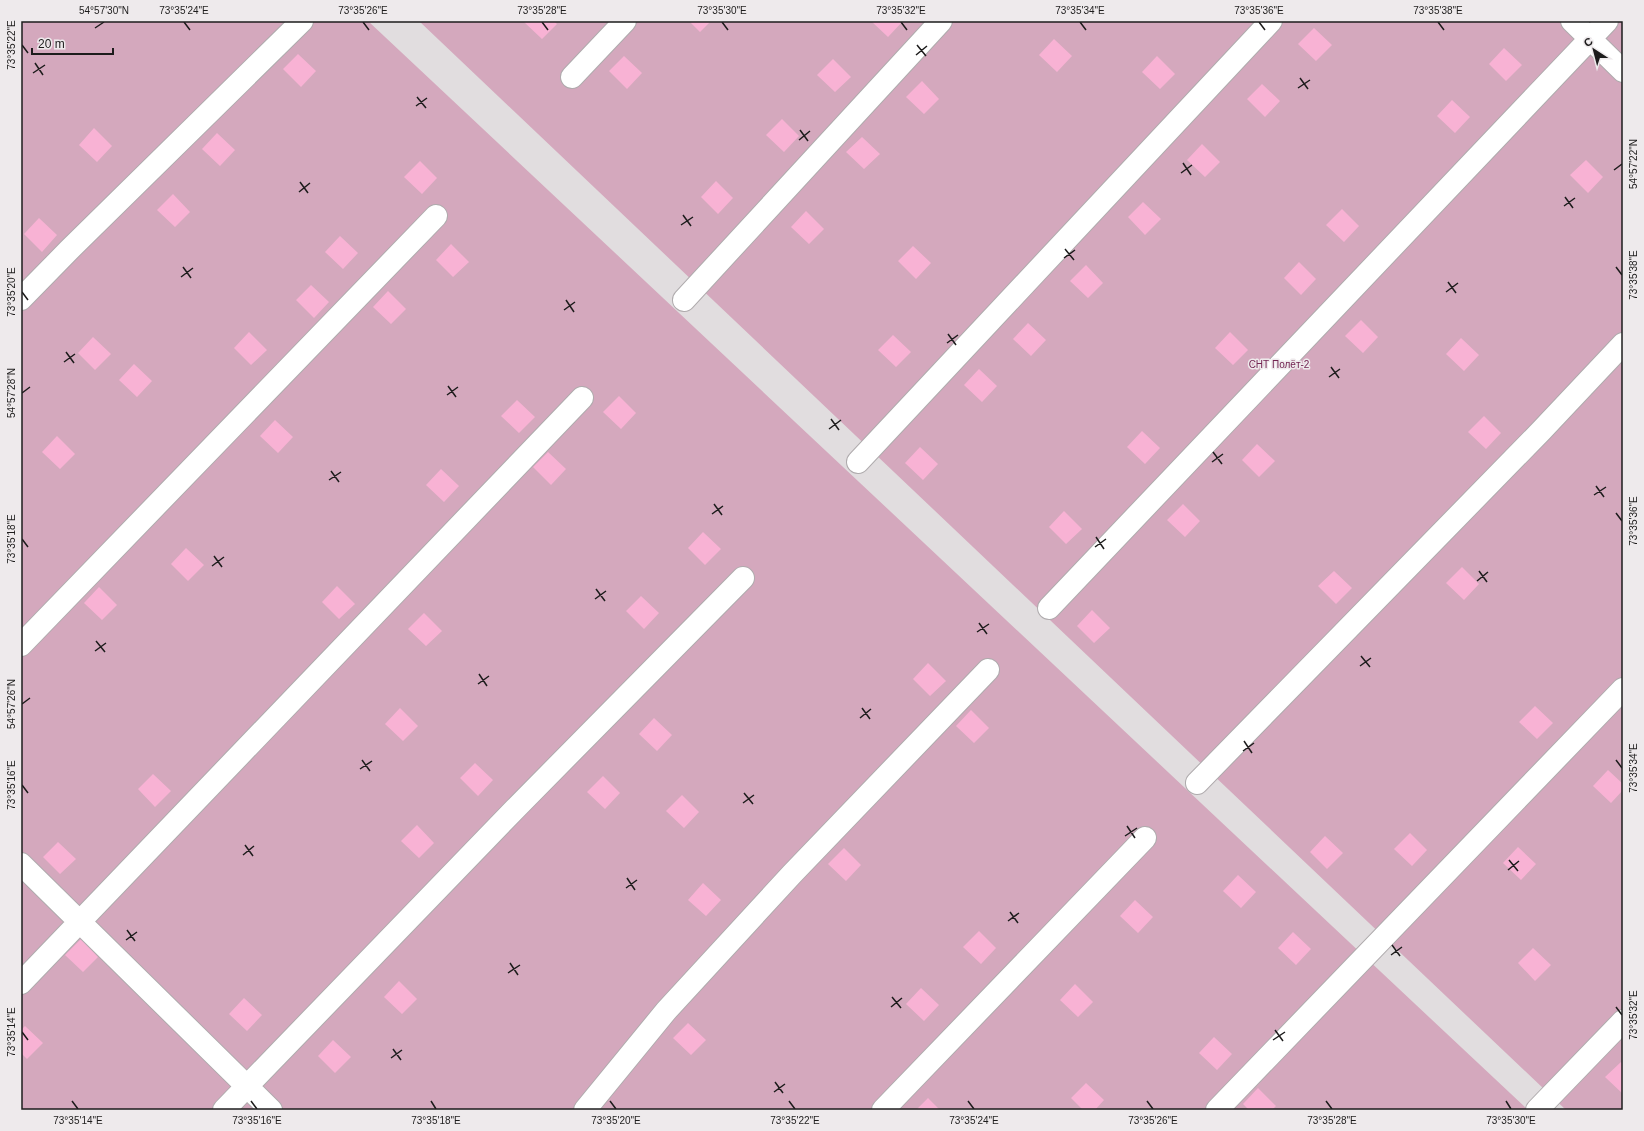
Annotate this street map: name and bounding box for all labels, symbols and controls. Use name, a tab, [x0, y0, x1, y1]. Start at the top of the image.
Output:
text: 54°57'30"N	[79, 5, 129, 16]
text: 73°35'24"E	[159, 5, 209, 16]
text: 73°35'26"E	[338, 5, 388, 16]
text: 73°35'28"E	[517, 5, 567, 16]
text: 73°35'30"E	[697, 5, 747, 16]
text: 73°35'32"E	[876, 5, 926, 16]
text: 73°35'34"E	[1055, 5, 1105, 16]
text: 73°35'36"E	[1234, 5, 1284, 16]
text: 73°35'38"E	[1413, 5, 1463, 16]
text: 73°35'22"E	[6, 20, 17, 70]
scale bar	[32, 30, 113, 56]
north arrow	[1574, 30, 1614, 70]
text: С	[1581, 35, 1595, 49]
text: 20 m	[38, 37, 65, 51]
text: 54°57'22"N	[1628, 139, 1639, 189]
text: 73°35'38"E	[1628, 250, 1639, 300]
text: 73°35'20"E	[6, 267, 17, 317]
park label: СНТ Полёт-2	[1249, 359, 1310, 370]
text: 54°57'28"N	[6, 368, 17, 418]
text: 73°35'36"E	[1628, 496, 1639, 546]
text: 73°35'18"E	[6, 514, 17, 564]
text: 54°57'26"N	[6, 679, 17, 729]
text: 73°35'34"E	[1628, 743, 1639, 793]
text: 73°35'16"E	[6, 760, 17, 810]
text: 73°35'32"E	[1628, 990, 1639, 1040]
text: 73°35'14"E	[6, 1007, 17, 1057]
text: 73°35'14"E	[53, 1115, 103, 1126]
text: 73°35'16"E	[232, 1115, 282, 1126]
text: 73°35'18"E	[411, 1115, 461, 1126]
text: 73°35'20"E	[591, 1115, 641, 1126]
text: 73°35'22"E	[770, 1115, 820, 1126]
text: 73°35'24"E	[949, 1115, 999, 1126]
text: 73°35'26"E	[1128, 1115, 1178, 1126]
text: 73°35'28"E	[1307, 1115, 1357, 1126]
text: 73°35'30"E	[1486, 1115, 1536, 1126]

